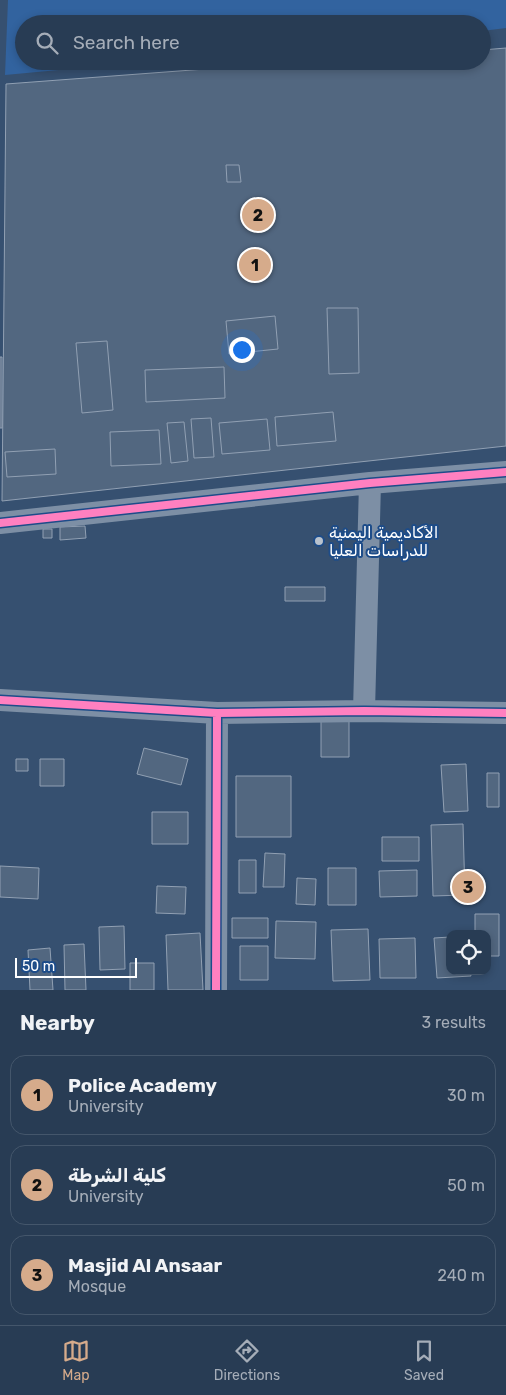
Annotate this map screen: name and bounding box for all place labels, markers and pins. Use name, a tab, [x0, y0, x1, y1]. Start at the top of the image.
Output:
pin: 2	[242, 196, 274, 234]
pin: 1	[239, 246, 271, 284]
place label: الأكاديمية اليمنية للدراسات العليا	[329, 523, 438, 561]
marker: الأكاديمية اليمنية للدراسات العليا	[313, 535, 325, 547]
pin: 3	[452, 868, 484, 906]

